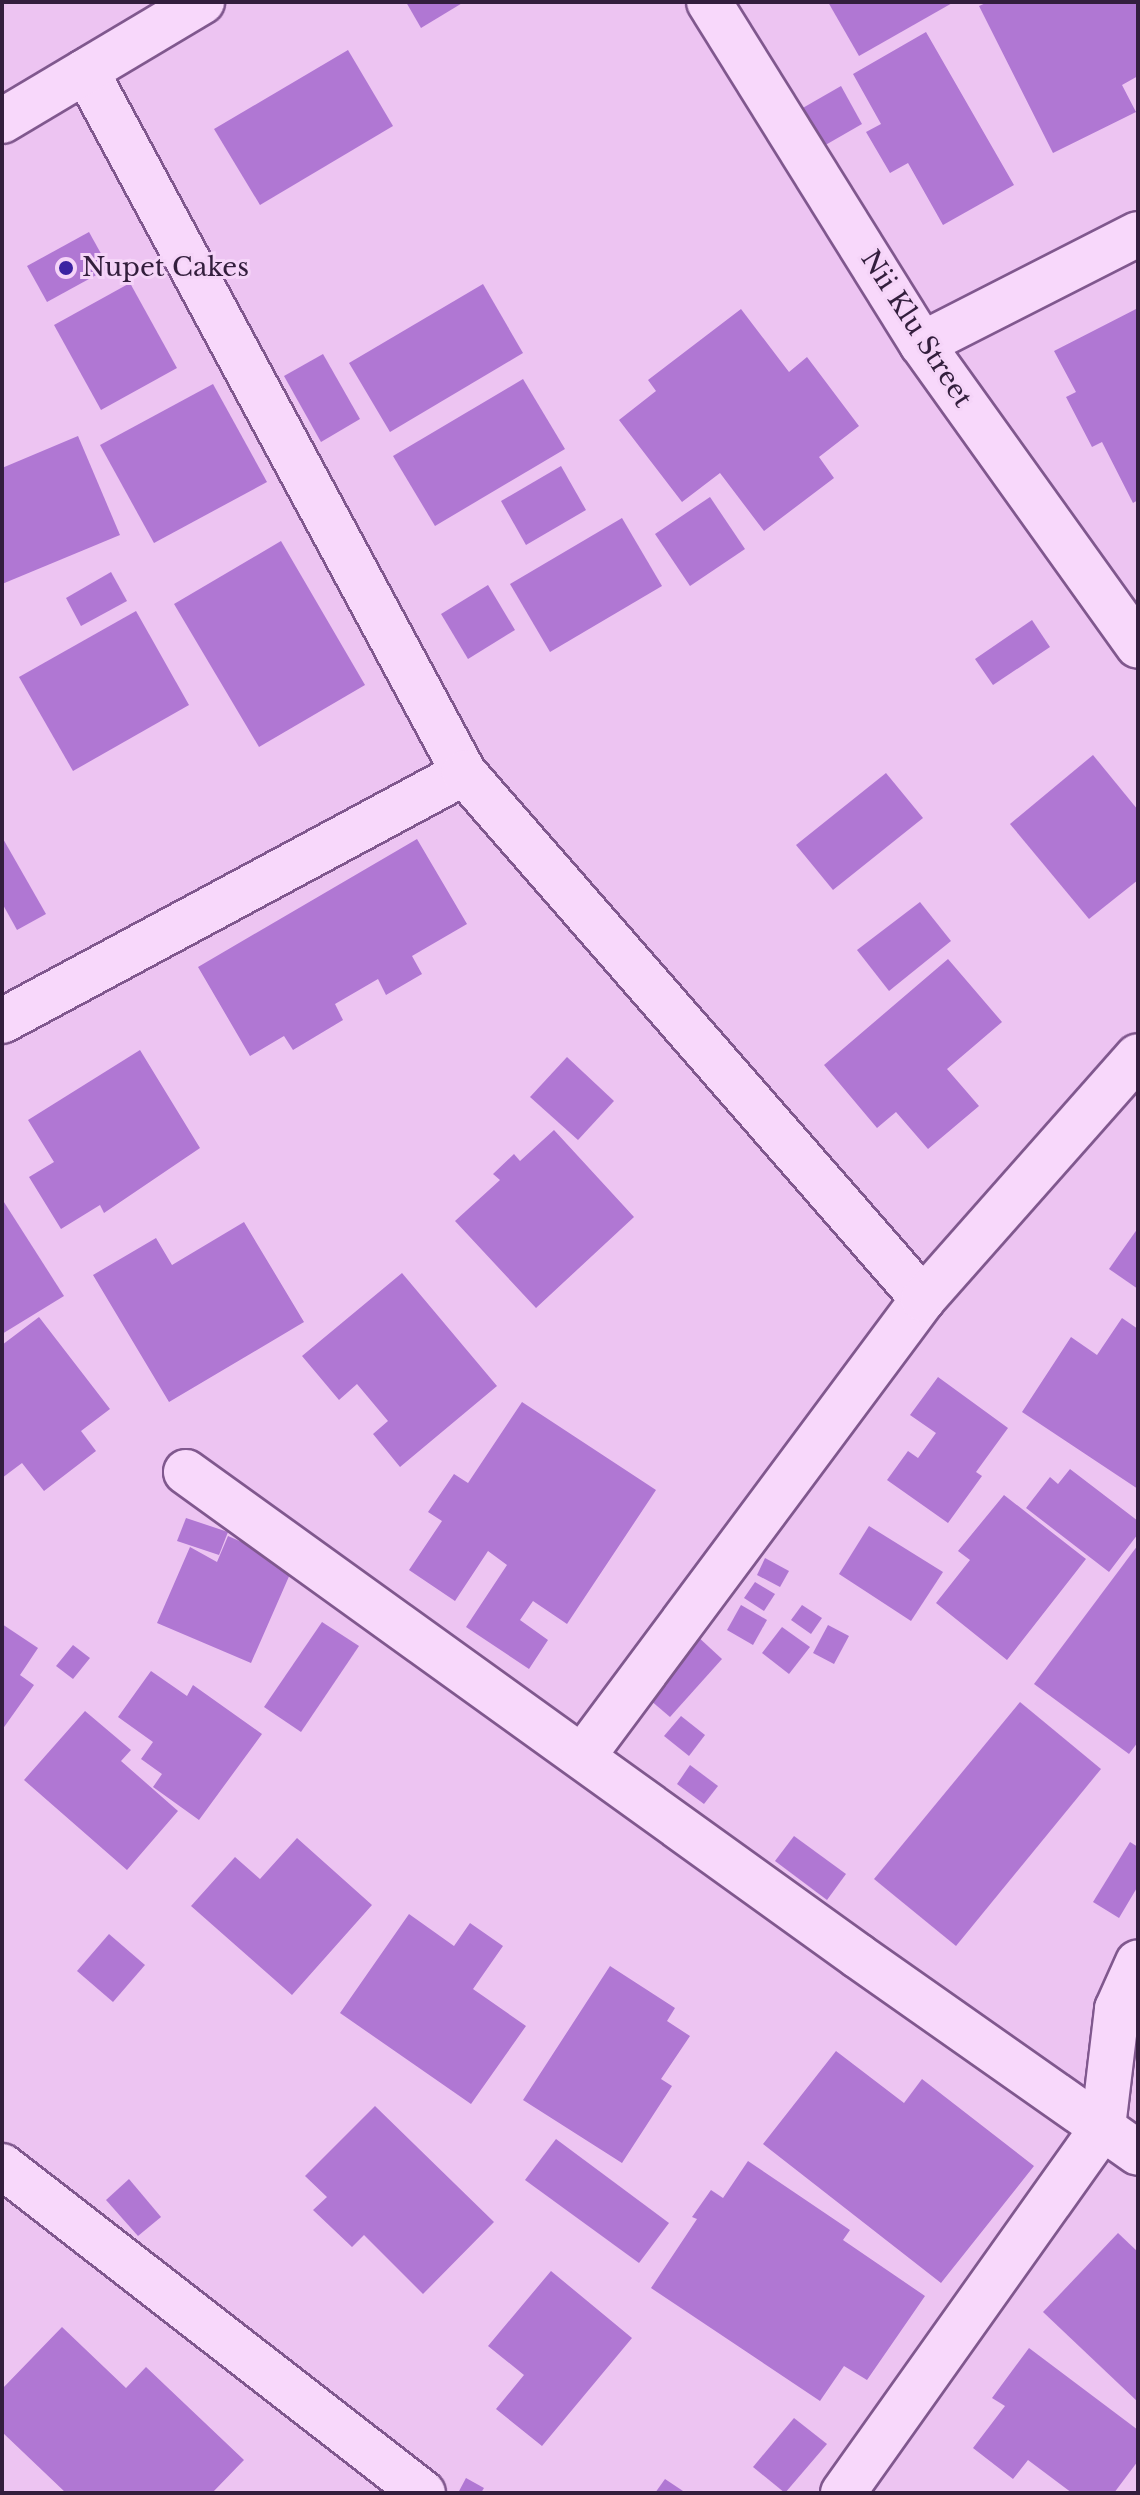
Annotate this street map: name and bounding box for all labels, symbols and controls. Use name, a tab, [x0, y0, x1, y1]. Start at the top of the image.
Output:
street label: Nii Klu Street	[854, 245, 978, 413]
place label: Nupet Cakes	[82, 252, 249, 284]
marker: Nupet Cakes	[57, 259, 75, 277]

